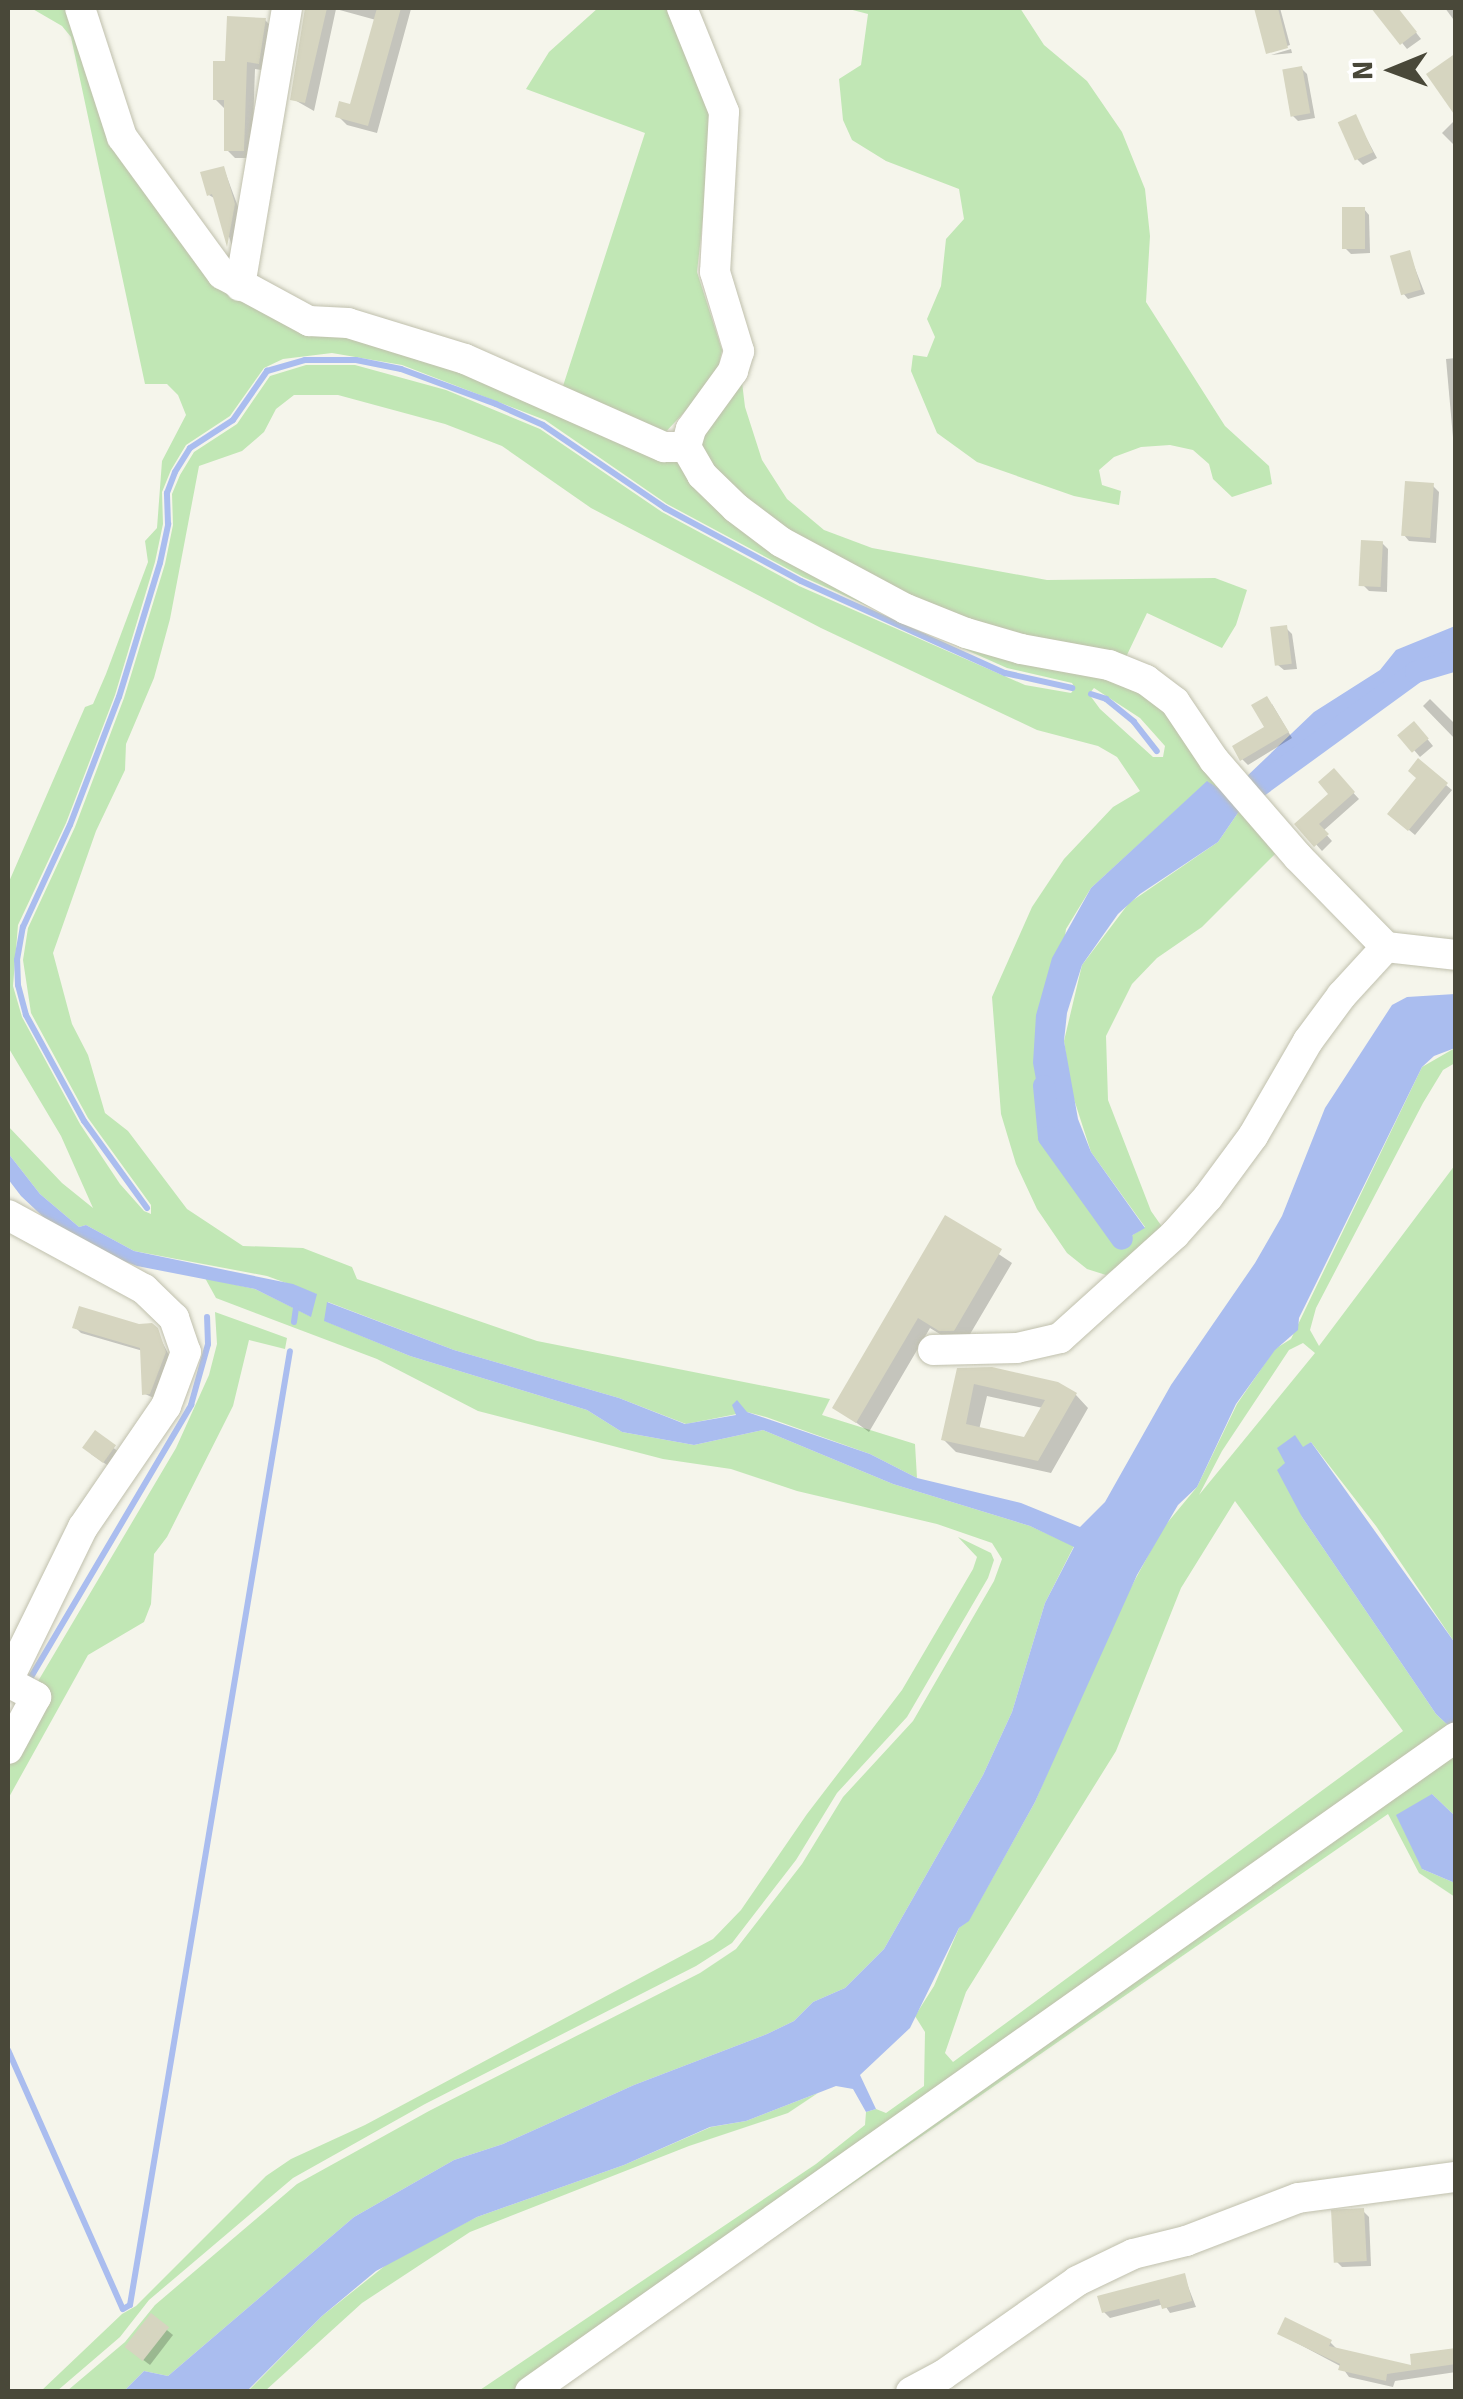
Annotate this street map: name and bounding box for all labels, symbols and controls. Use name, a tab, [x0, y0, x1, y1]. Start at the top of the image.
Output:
north arrow	[1343, 20, 1443, 120]
text: N	[1346, 60, 1380, 81]

